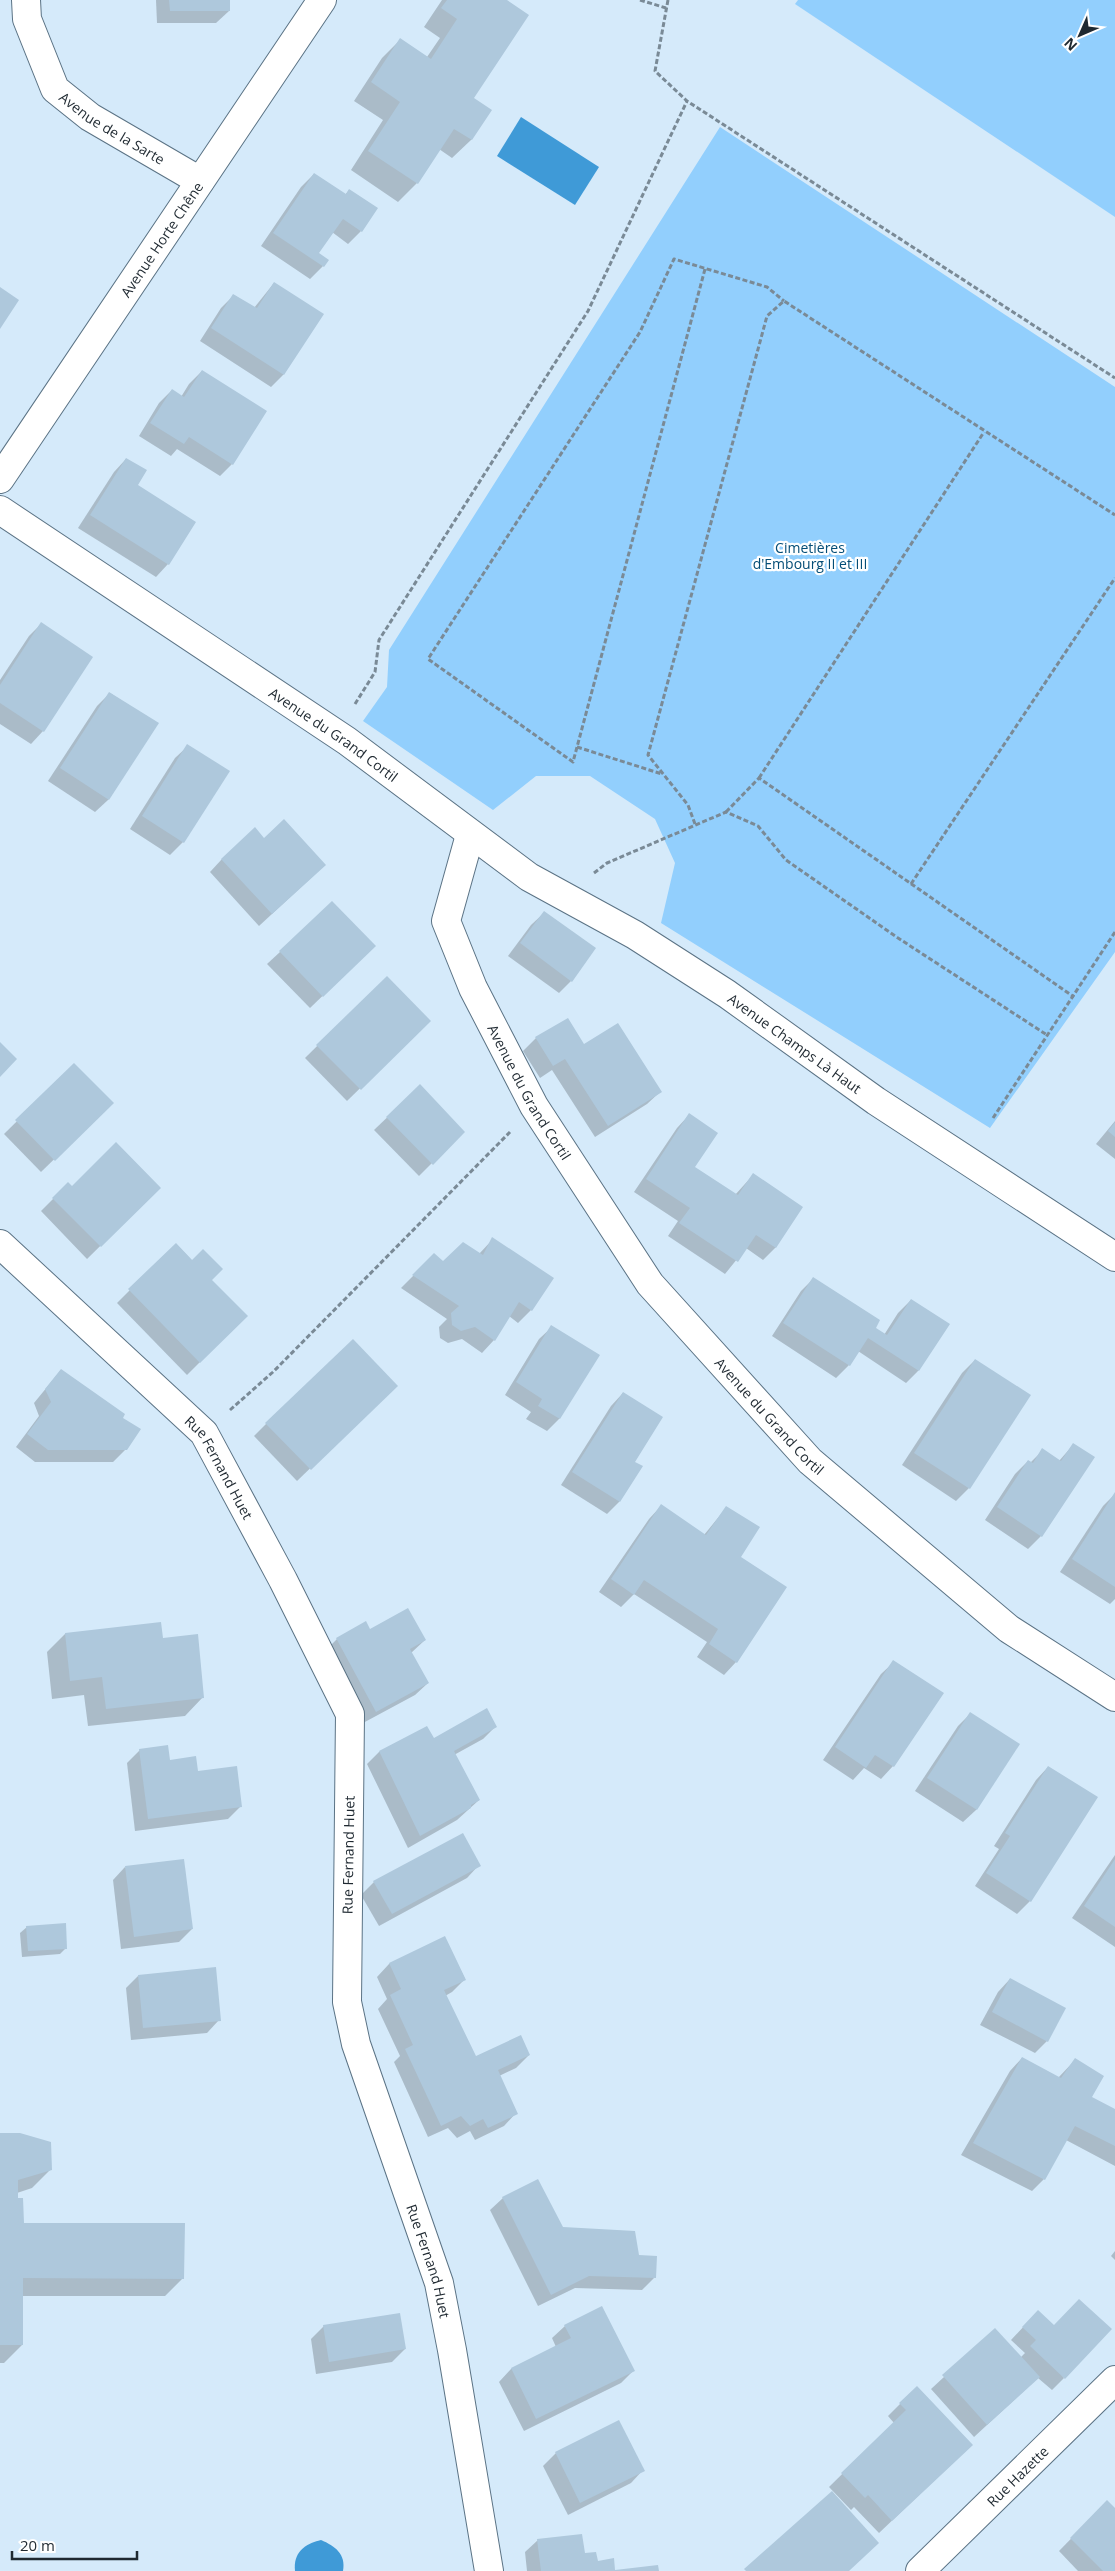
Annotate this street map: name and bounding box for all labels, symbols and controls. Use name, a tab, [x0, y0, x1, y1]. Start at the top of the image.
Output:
north arrow	[1055, 10, 1105, 60]
text: N	[1060, 34, 1081, 55]
street label: Avenue de la Sarte	[56, 87, 169, 168]
street label: Avenue Horte Chêne	[116, 178, 207, 301]
park label: Cimetières d'Embourg II et III	[753, 538, 867, 573]
street label: Avenue du Grand Cortil	[266, 683, 402, 785]
street label: Avenue Champs Là Haut	[725, 989, 866, 1097]
street label: Avenue du Grand Cortil	[484, 1021, 576, 1163]
street label: Avenue du Grand Cortil	[711, 1353, 828, 1479]
street label: Rue Fernand Huet	[181, 1411, 258, 1522]
street label: Rue Fernand Huet	[337, 1796, 359, 1914]
street label: Rue Fernand Huet	[403, 2201, 455, 2320]
street label: Rue Hazette	[982, 2441, 1052, 2510]
scale bar	[12, 2528, 138, 2560]
text: 20 m	[20, 2535, 55, 2555]

